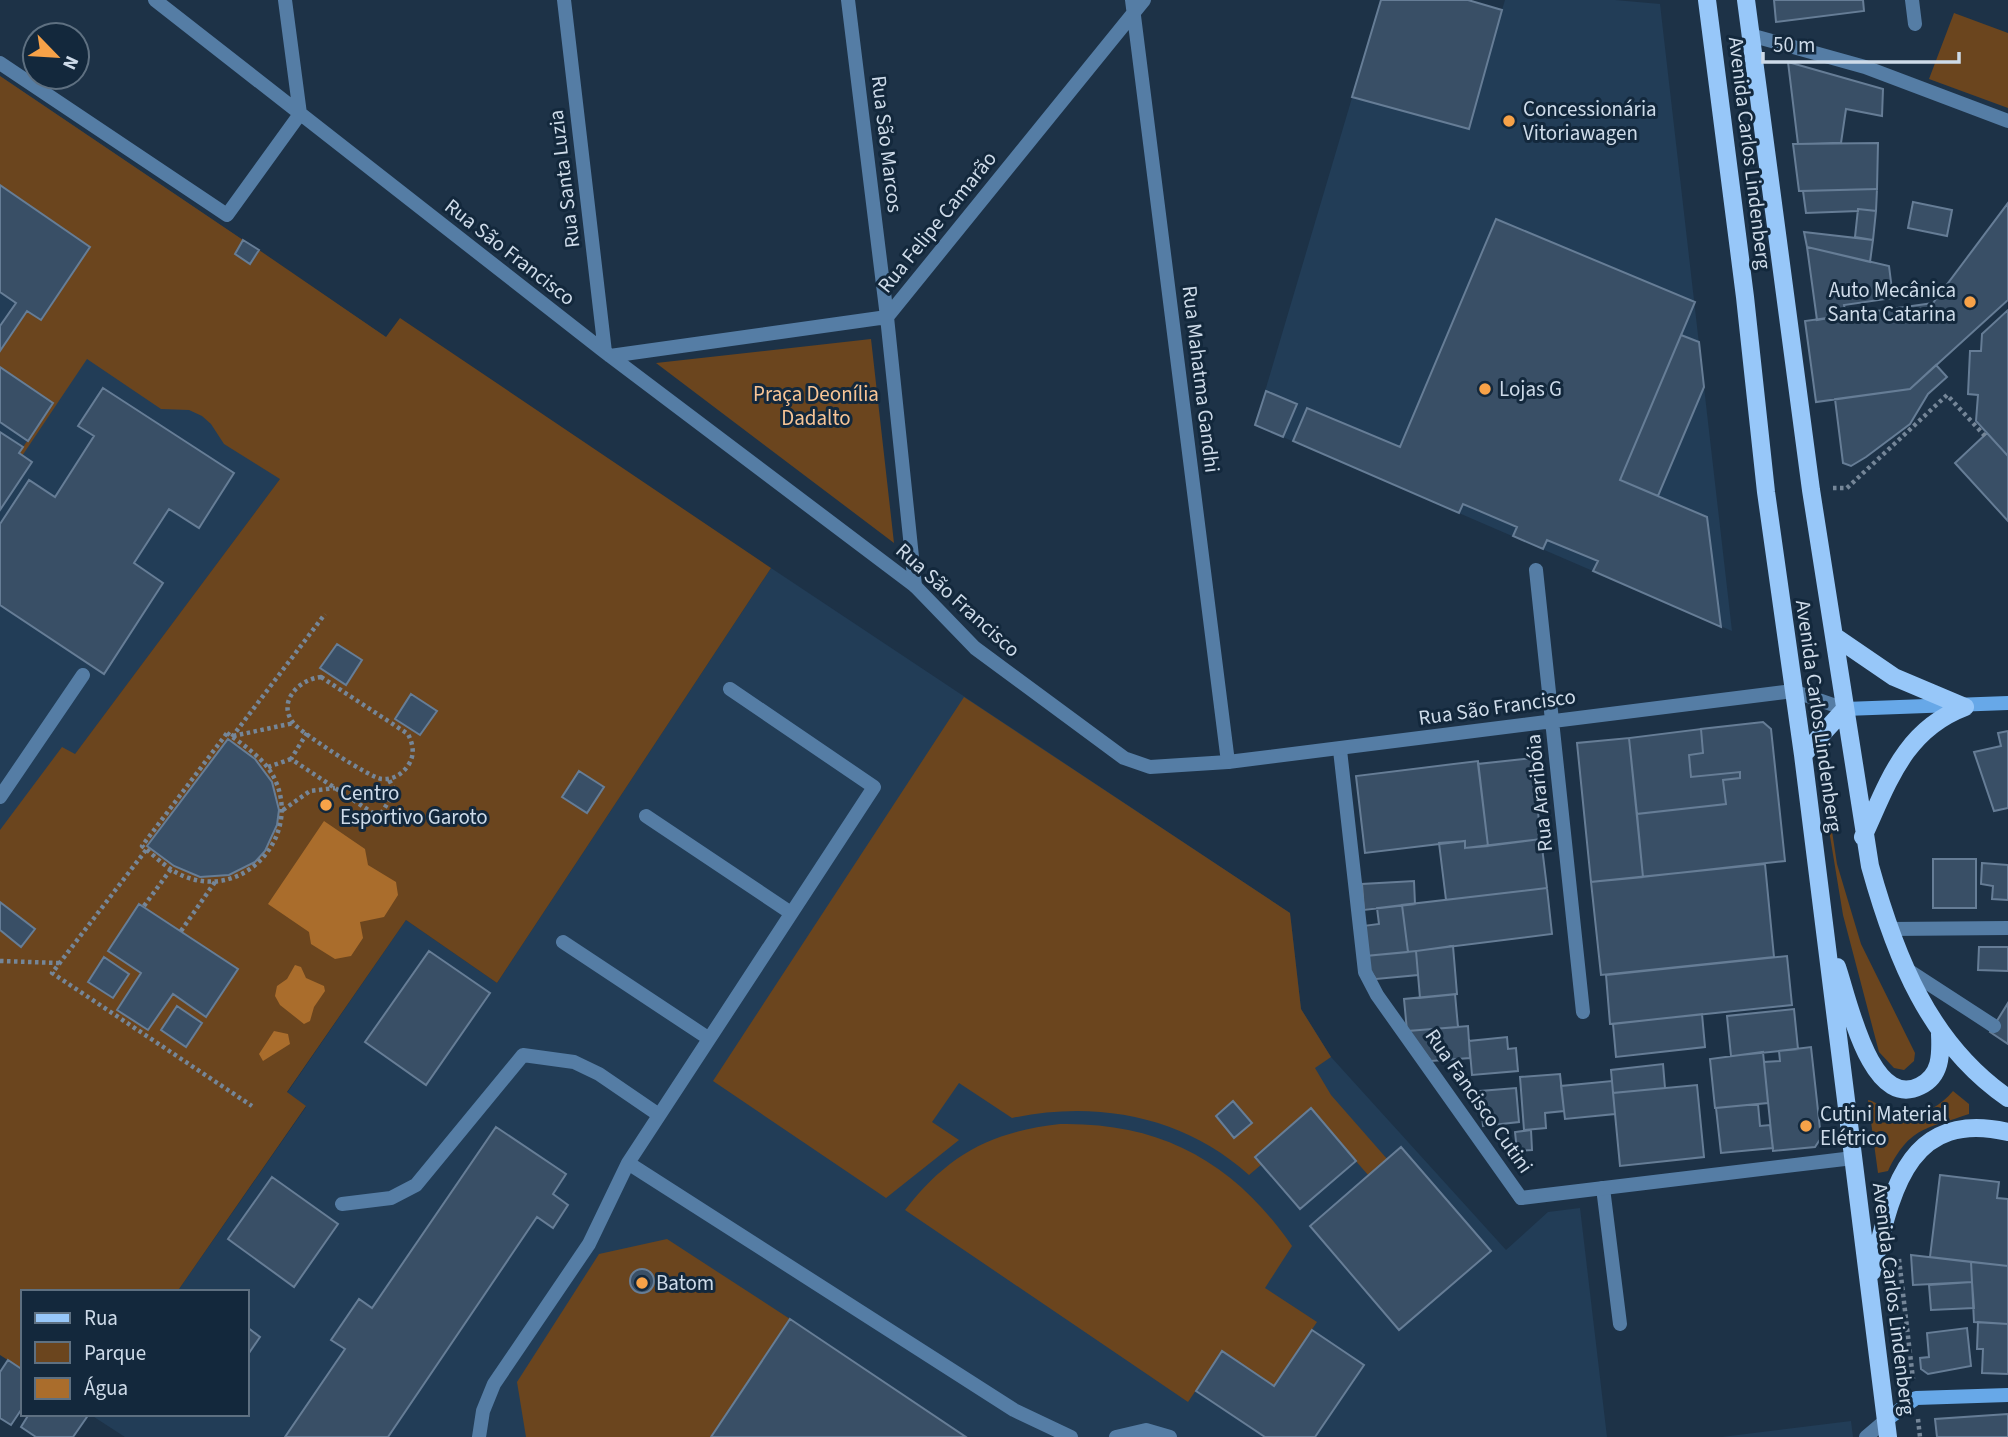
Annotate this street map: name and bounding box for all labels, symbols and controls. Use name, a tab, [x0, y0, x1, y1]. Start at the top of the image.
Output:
north arrow	[21, 21, 91, 91]
scale bar	[1763, 21, 1959, 65]
text: 50 m	[1773, 30, 1815, 60]
street label: Avenida Carlos Lindenberg	[1721, 35, 1779, 271]
text: N	[55, 51, 85, 74]
street label: Rua São Marcos	[864, 74, 910, 214]
place label: Concessionária Vitoriawagen	[1523, 94, 1657, 148]
street label: Rua Santa Luzia	[541, 108, 587, 250]
marker: Concessionária Vitoriawagen	[1501, 113, 1517, 129]
street label: Rua Felipe Camarão	[870, 145, 1004, 299]
street label: Rua São Francisco	[438, 191, 582, 313]
place label: Auto Mecânica Santa Catarina	[1827, 275, 1956, 329]
street label: Rua Mahatma Gandhi	[1175, 284, 1227, 474]
marker: Auto Mecânica Santa Catarina	[1962, 294, 1978, 310]
place label: Lojas G	[1499, 374, 1562, 404]
park label: Praça Deonília Dadalto	[753, 379, 879, 433]
marker: Lojas G	[1477, 381, 1493, 397]
street label: Rua São Francisco	[889, 536, 1027, 664]
street label: Avenida Carlos Lindenberg	[1788, 598, 1850, 834]
street label: Rua São Francisco	[1416, 681, 1578, 733]
street label: Rua Araribóia	[1518, 733, 1560, 853]
place label: Centro Esportivo Garoto	[340, 778, 488, 832]
marker: Centro Esportivo Garoto	[318, 797, 334, 813]
street label: Rua Fancisco Cutini	[1418, 1023, 1540, 1179]
place label: Cutini Material Elétrico	[1820, 1099, 1948, 1153]
marker: Cutini Material Elétrico	[1798, 1118, 1814, 1134]
street label: Avenida Carlos Lindenberg	[1865, 1181, 1923, 1417]
place label: Batom	[656, 1268, 714, 1298]
marker: Batom	[634, 1275, 650, 1291]
legend	[21, 1290, 248, 1416]
text: Rua	[84, 1303, 118, 1333]
text: Parque	[84, 1338, 146, 1368]
text: Água	[84, 1373, 128, 1403]

